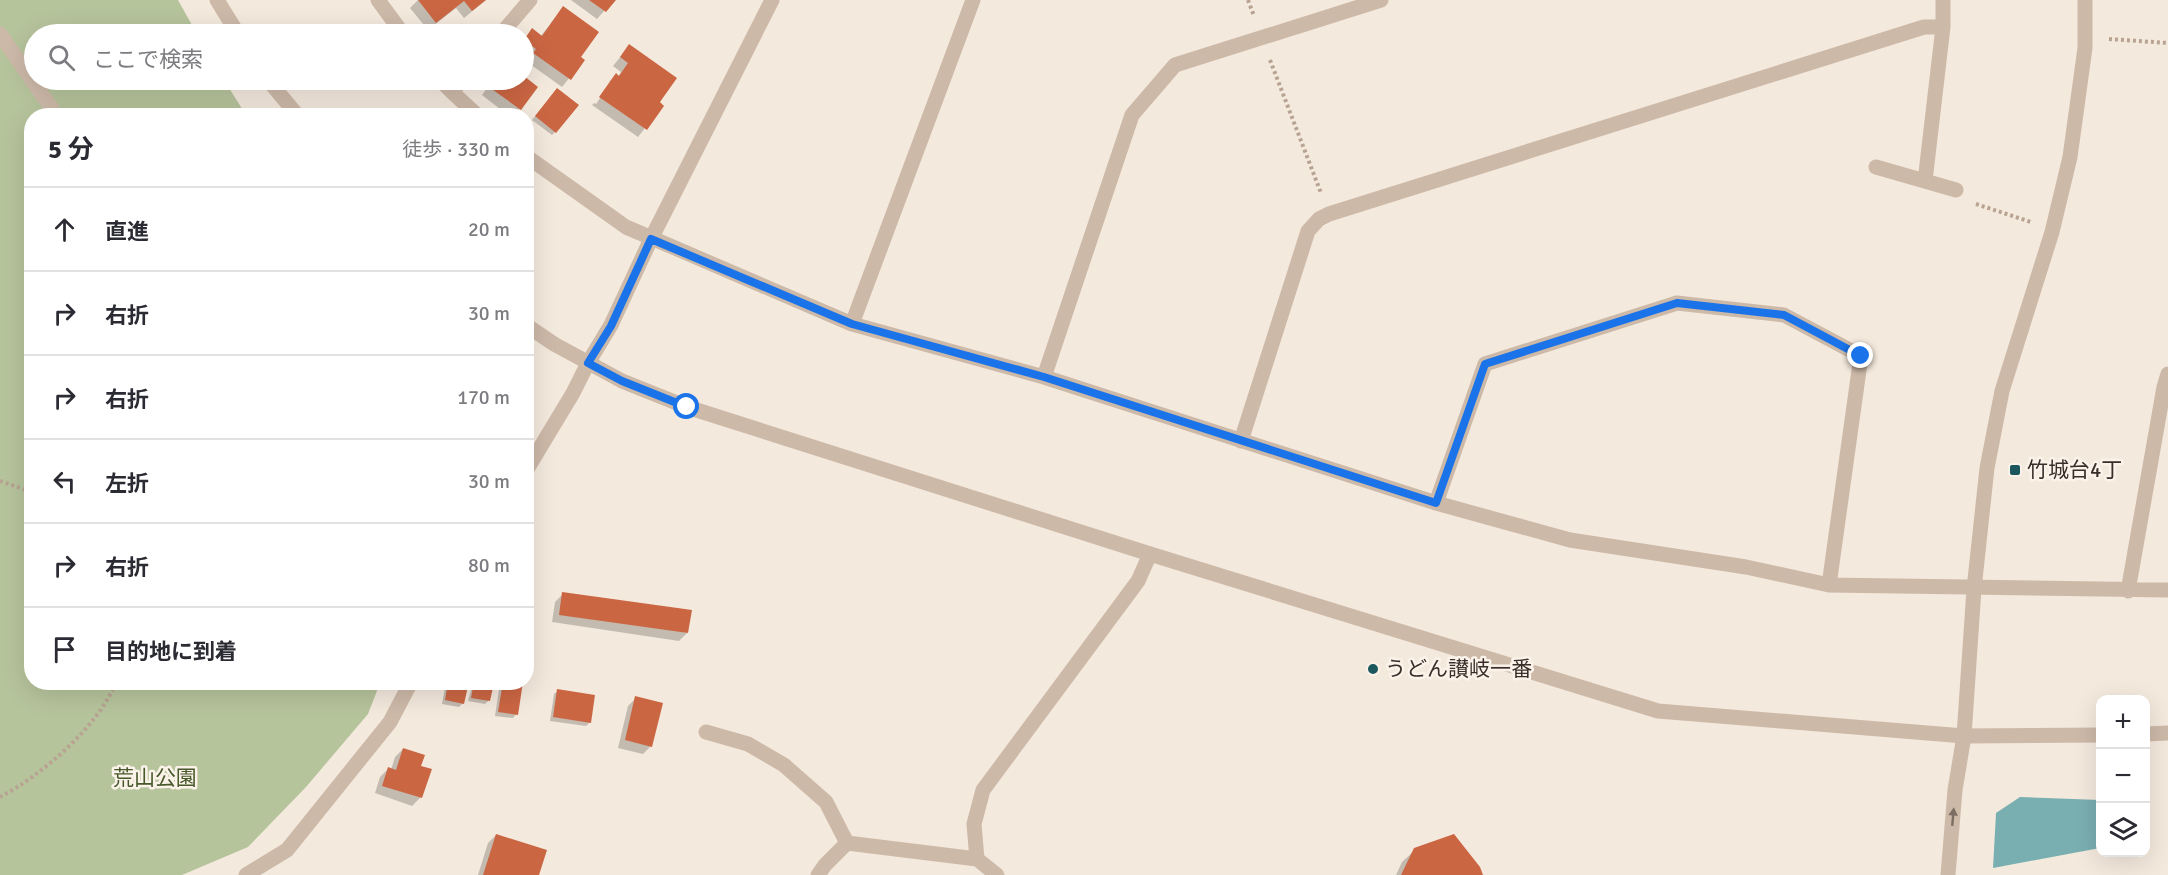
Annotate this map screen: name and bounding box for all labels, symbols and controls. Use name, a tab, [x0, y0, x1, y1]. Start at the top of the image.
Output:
search box	[24, 24, 534, 90]
icon: search	[45, 41, 78, 74]
text: ここで検索	[93, 46, 203, 73]
text: 5 分	[48, 134, 94, 166]
text: 徒歩 · 330 m	[402, 137, 510, 162]
icon: ahead	[48, 213, 81, 246]
text: 20 m	[468, 217, 510, 242]
text: 直進	[105, 218, 149, 245]
icon: right	[48, 297, 81, 330]
text: 30 m	[468, 301, 510, 326]
text: 右折	[105, 302, 149, 329]
route end	[1847, 342, 1873, 368]
icon: right	[48, 381, 81, 414]
text: 170 m	[457, 385, 510, 410]
text: 右折	[105, 386, 149, 413]
route start	[673, 393, 699, 419]
place label: 竹城台4丁	[2027, 457, 2122, 483]
marker: 竹城台4丁	[2008, 463, 2022, 477]
icon: left	[48, 465, 81, 498]
text: 30 m	[468, 469, 510, 494]
text: 左折	[105, 470, 149, 497]
icon: right	[48, 549, 81, 582]
text: 80 m	[468, 553, 510, 578]
text: 右折	[105, 554, 149, 581]
icon: arrive	[48, 633, 81, 666]
text: 目的地に到着	[105, 638, 237, 665]
place label: うどん讃岐一番	[1385, 656, 1532, 682]
marker: うどん讃岐一番	[1366, 662, 1380, 676]
map controls	[2096, 695, 2150, 857]
button: +	[2096, 695, 2150, 749]
button: −	[2096, 749, 2150, 803]
park label: 荒山公園	[113, 765, 197, 791]
button: layers	[2096, 803, 2150, 857]
one-way arrow	[1948, 807, 1958, 826]

